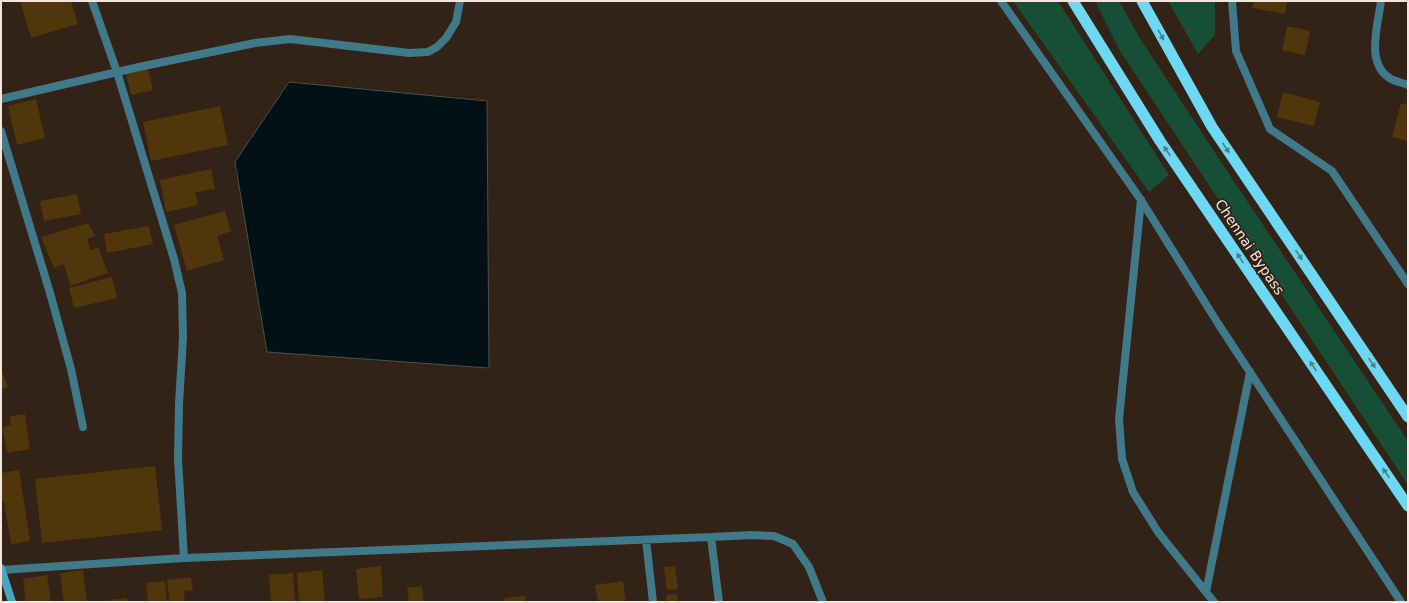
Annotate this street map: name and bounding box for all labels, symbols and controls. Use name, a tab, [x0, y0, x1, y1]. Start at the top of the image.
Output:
one-way arrow	[1158, 29, 1165, 41]
one-way arrow	[1222, 142, 1230, 153]
one-way arrow	[1163, 146, 1171, 156]
street label: Chennai Bypass	[1212, 196, 1288, 298]
one-way arrow	[1295, 250, 1303, 260]
one-way arrow	[1236, 253, 1244, 264]
one-way arrow	[1368, 358, 1376, 368]
one-way arrow	[1309, 361, 1317, 371]
one-way arrow	[1382, 468, 1390, 479]

